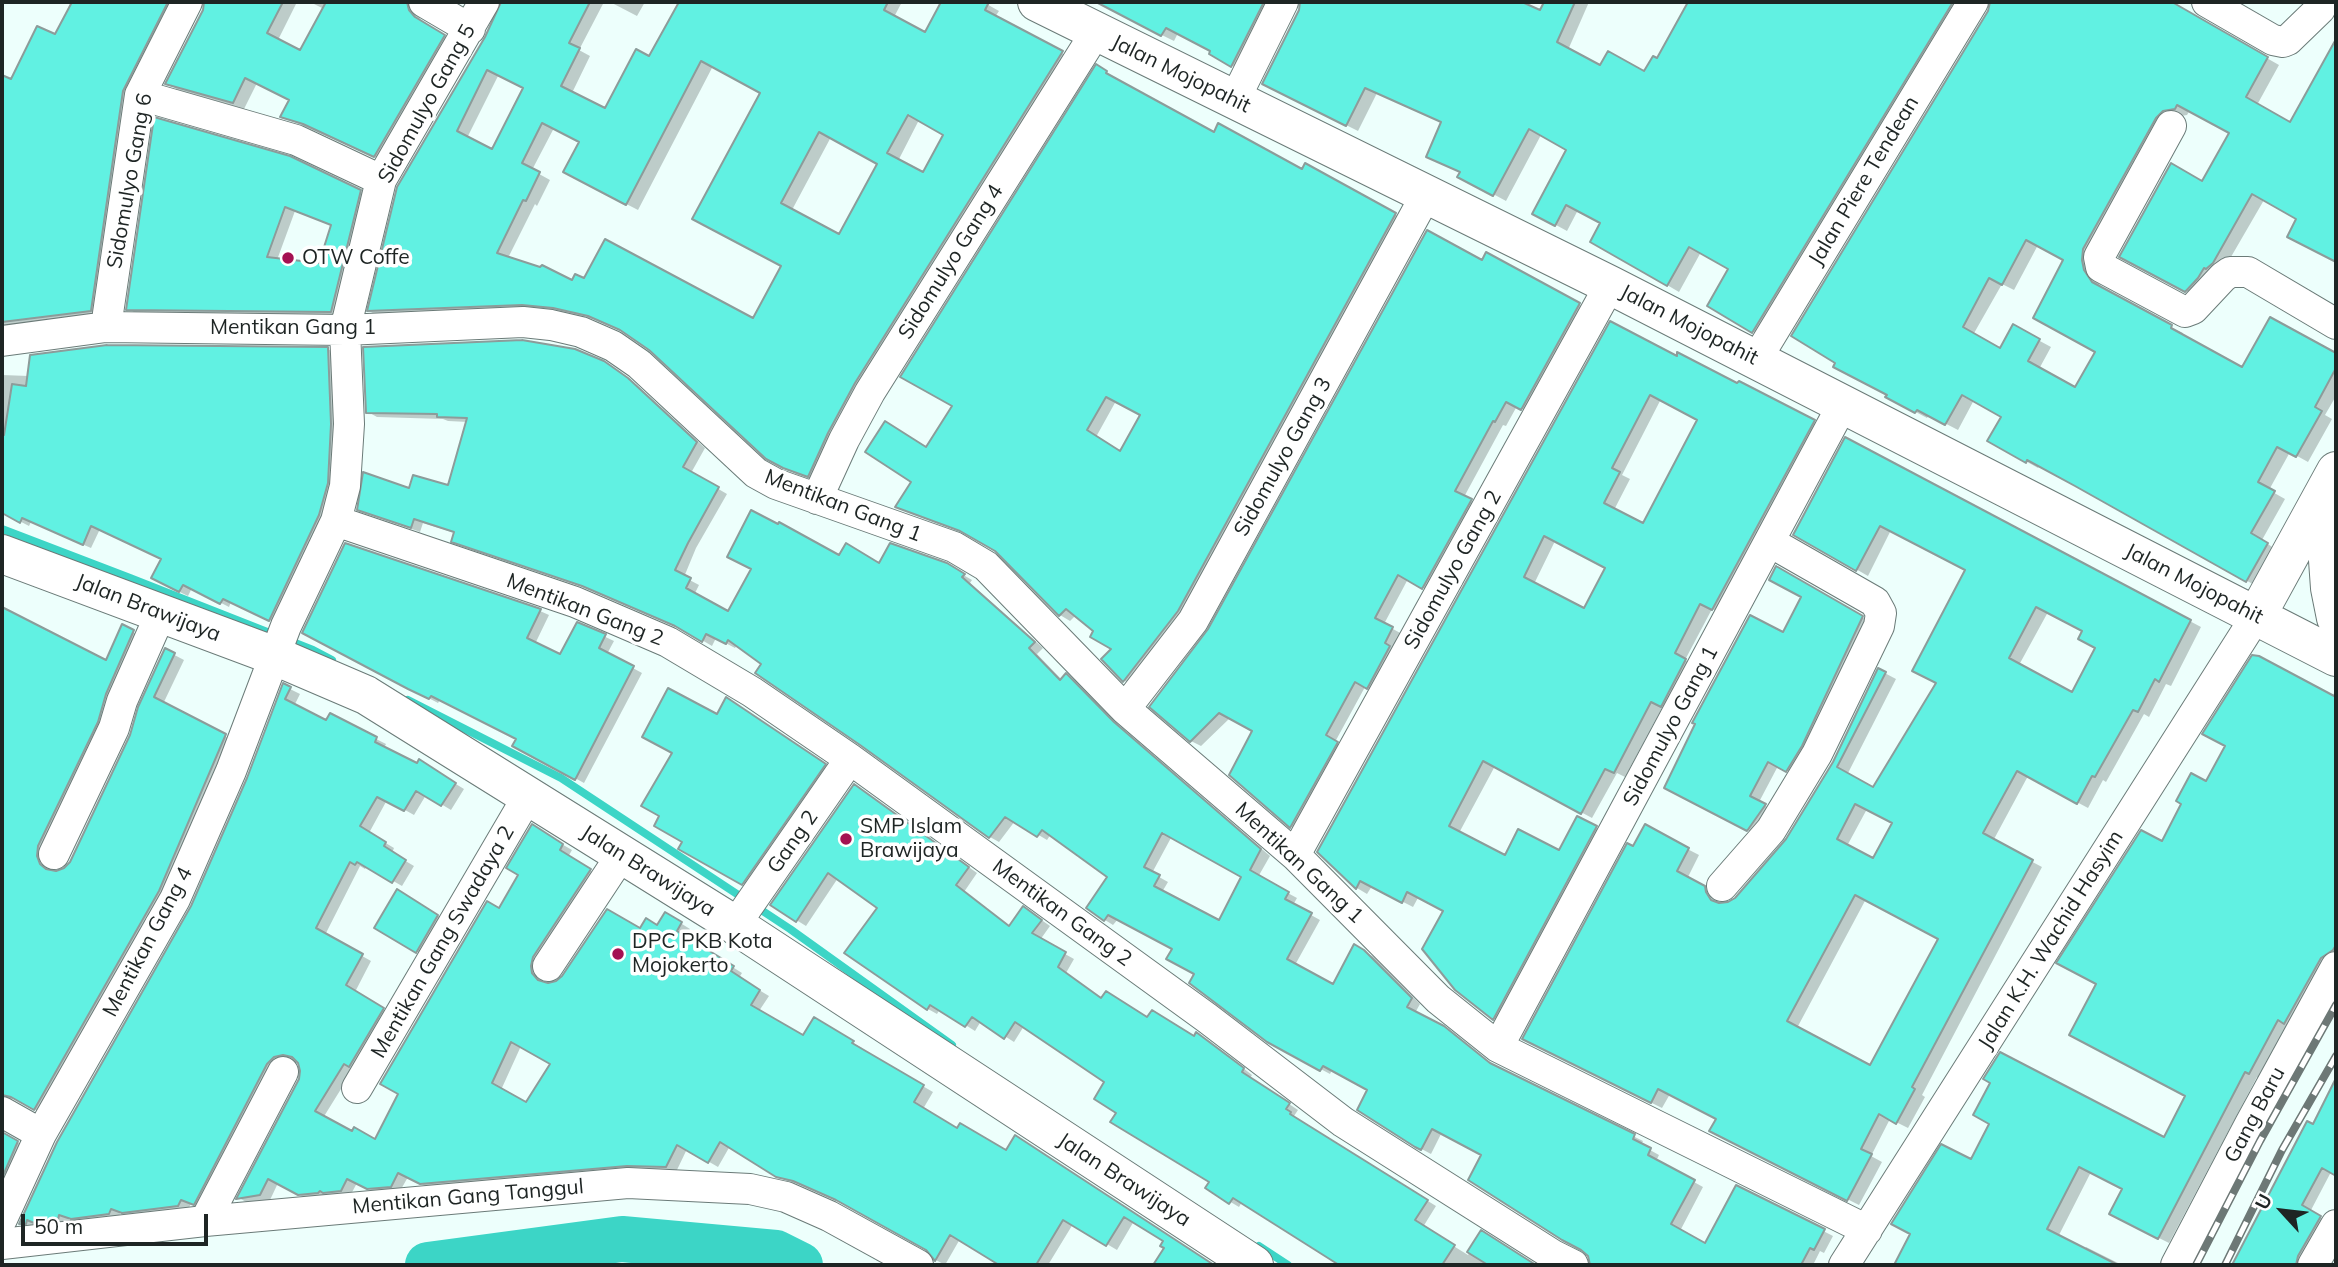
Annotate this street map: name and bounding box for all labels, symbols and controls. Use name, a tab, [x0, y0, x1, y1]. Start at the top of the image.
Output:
street label: Sidomulyo Gang 5	[373, 20, 481, 188]
street label: Jalan Mojopahit	[1107, 29, 1255, 119]
street label: Sidomulyo Gang 6	[102, 91, 158, 271]
street label: Jalan Piere Tendean	[1803, 92, 1925, 270]
street label: Sidomulyo Gang 4	[893, 180, 1009, 344]
place label: OTW Coffe	[302, 245, 410, 271]
marker: OTW Coffe	[280, 250, 296, 266]
street label: Jalan Mojopahit	[1616, 279, 1762, 371]
street label: Mentikan Gang 1	[210, 315, 376, 341]
street label: Sidomulyo Gang 3	[1229, 373, 1337, 541]
street label: Mentikan Gang 1	[761, 464, 925, 548]
street label: Sidomulyo Gang 2	[1399, 486, 1507, 654]
street label: Jalan Mojopahit	[2121, 538, 2267, 630]
street label: Mentikan Gang 2	[503, 568, 667, 652]
street label: Jalan Brawijaya	[72, 569, 224, 647]
street label: Sidomulyo Gang 1	[1618, 642, 1724, 810]
street label: Mentikan Gang 1	[1230, 797, 1368, 929]
street label: Gang 2	[762, 806, 824, 878]
place label: SMP Islam Brawijaya	[860, 814, 962, 864]
street label: Jalan Brawijaya	[576, 820, 720, 922]
street label: Mentikan Gang Swadaya 2	[366, 821, 520, 1063]
street label: Jalan K.H. Wachid Hasyim	[1973, 826, 2129, 1054]
marker: SMP Islam Brawijaya	[838, 831, 854, 847]
street label: Mentikan Gang 2	[987, 854, 1137, 972]
street label: Mentikan Gang 4	[98, 863, 198, 1021]
place label: DPC PKB Kota Mojokerto	[632, 929, 773, 979]
marker: DPC PKB Kota Mojokerto	[610, 946, 626, 962]
street label: Gang Baru	[2219, 1063, 2291, 1167]
street label: Jalan Brawijaya	[1053, 1128, 1195, 1232]
street label: Mentikan Gang Tanggul	[351, 1174, 585, 1220]
north arrow	[2247, 1176, 2317, 1246]
text: U	[2249, 1190, 2277, 1213]
scale bar	[24, 1200, 212, 1244]
text: 50 m	[34, 1213, 83, 1239]

